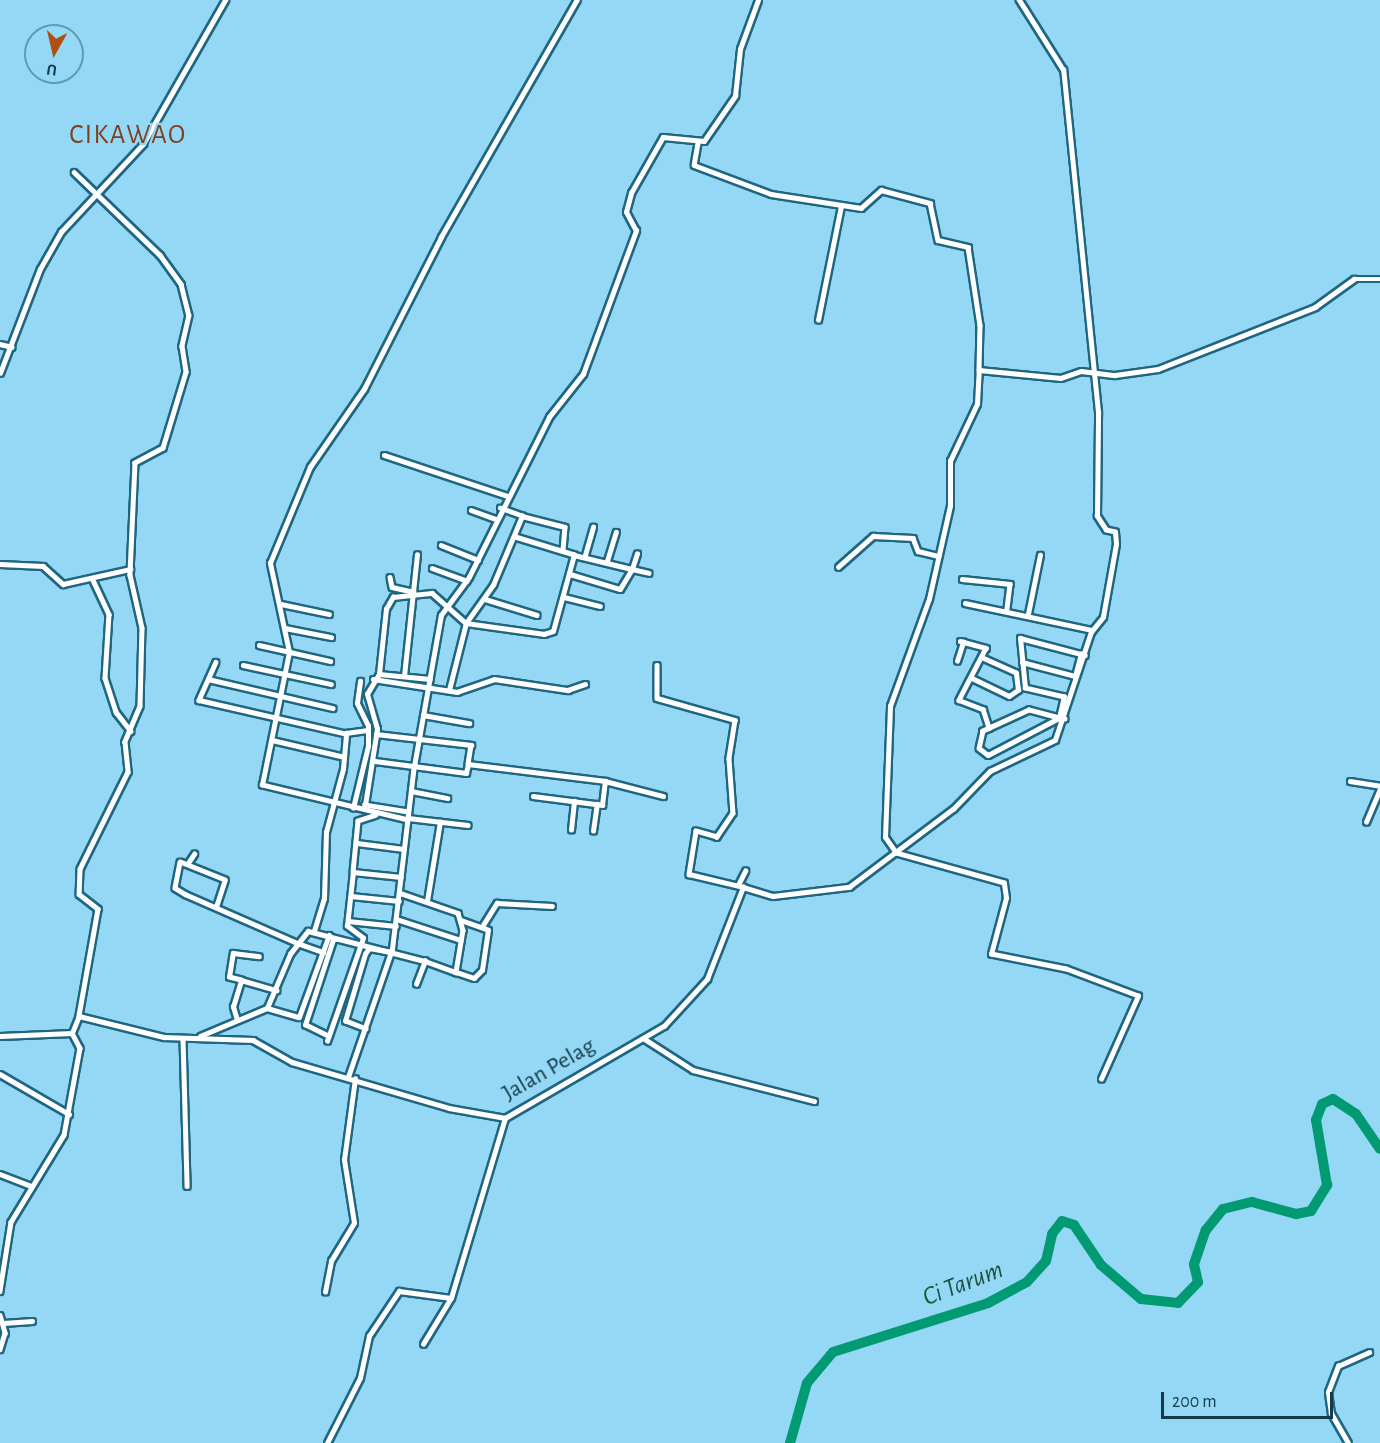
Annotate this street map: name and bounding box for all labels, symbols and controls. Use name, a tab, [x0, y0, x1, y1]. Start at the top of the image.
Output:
north arrow	[24, 24, 84, 84]
text: U	[46, 61, 58, 78]
district label: CIKAWAO	[69, 119, 187, 151]
street label: Jalan Pelag	[497, 1032, 601, 1108]
water label: Ci Tarum	[918, 1254, 1008, 1314]
scale bar	[1164, 1380, 1336, 1418]
text: 200 m	[1172, 1393, 1217, 1411]

